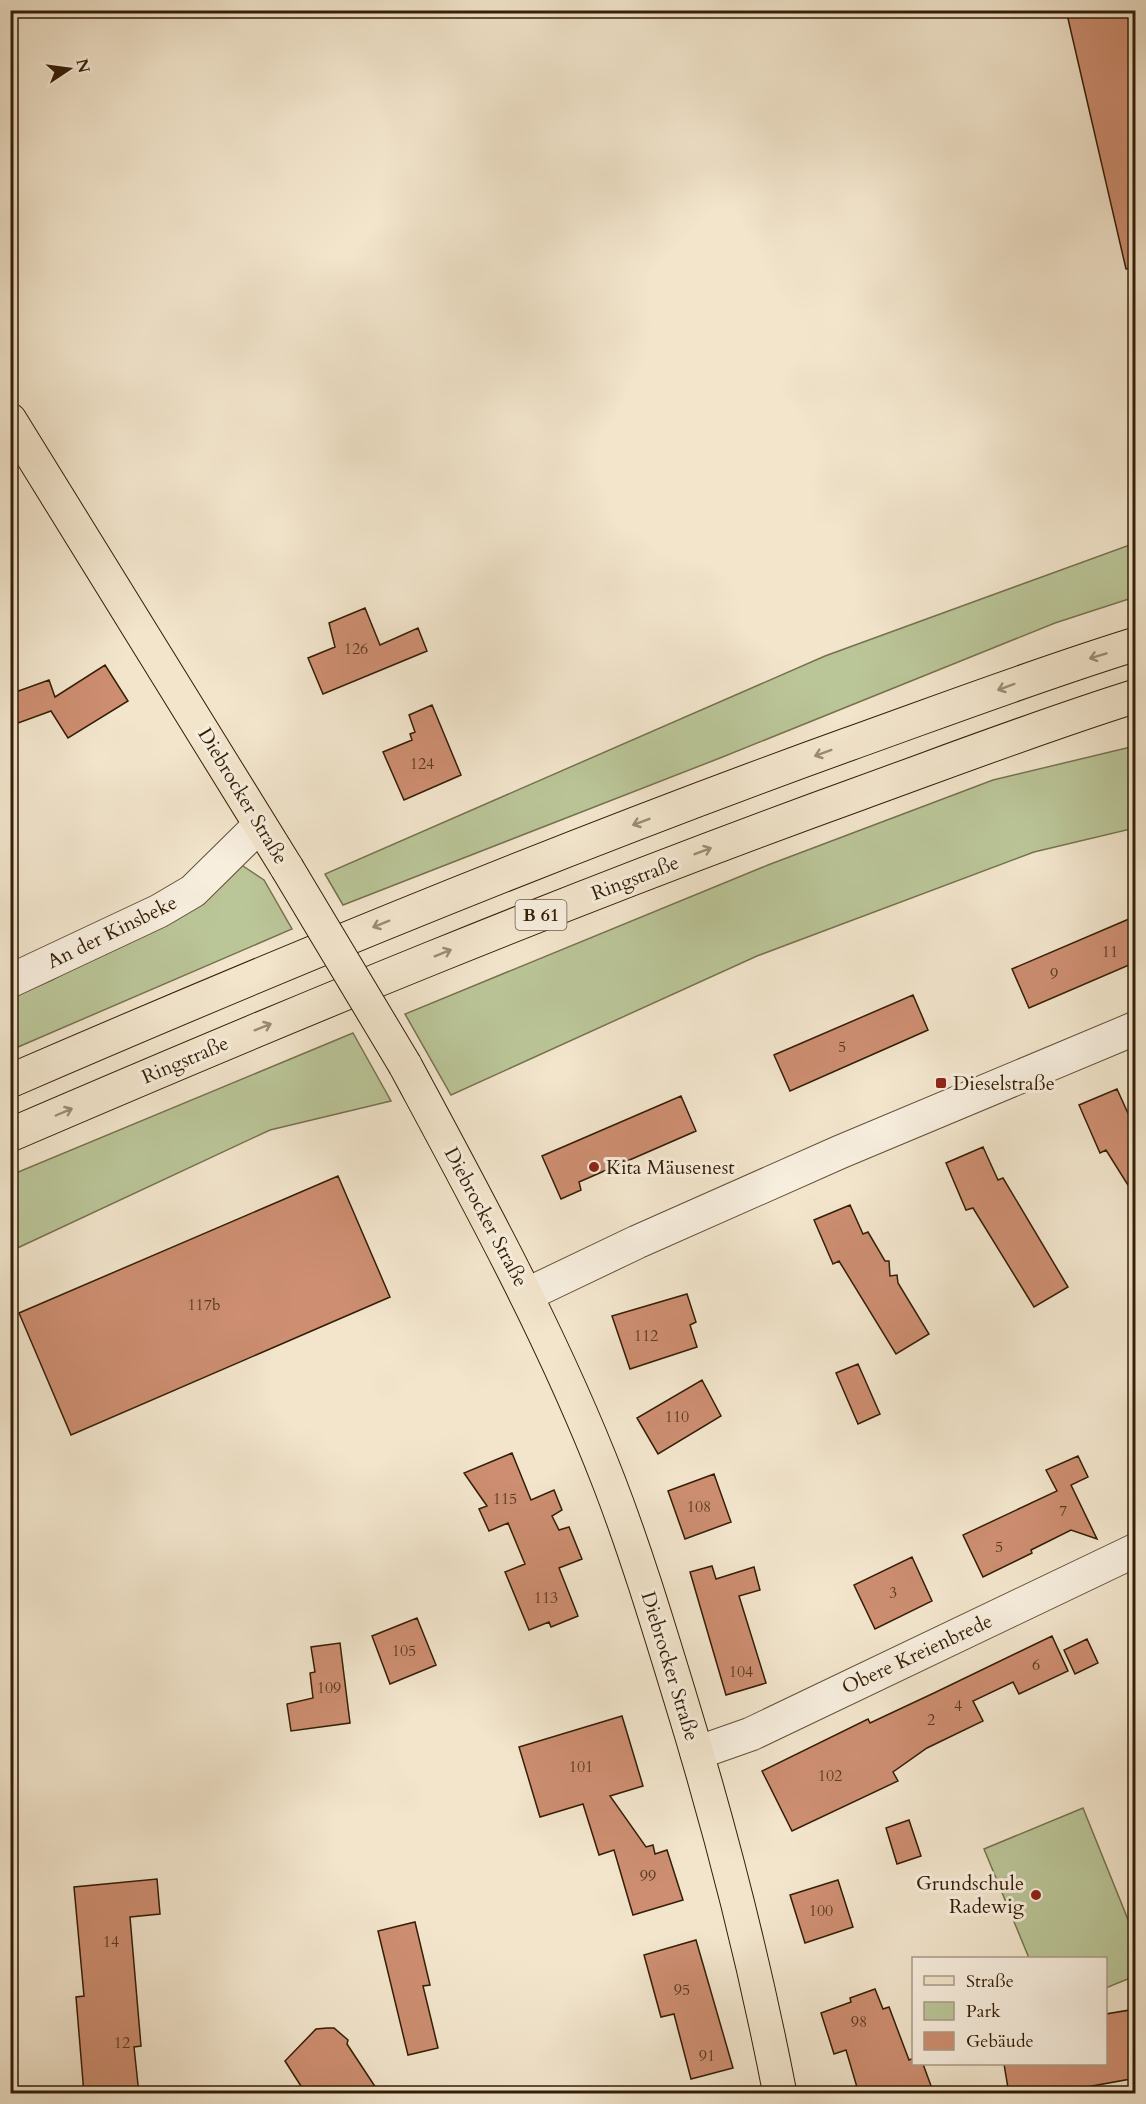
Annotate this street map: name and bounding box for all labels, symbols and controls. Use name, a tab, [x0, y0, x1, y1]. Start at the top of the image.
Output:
north arrow	[39, 39, 99, 99]
text: N	[70, 57, 95, 75]
house number: 126	[344, 638, 368, 660]
one-way arrow	[1089, 651, 1108, 662]
one-way arrow	[998, 683, 1016, 694]
street label: Diebrocker Straße	[192, 723, 294, 869]
one-way arrow	[814, 749, 833, 760]
house number: 124	[410, 753, 434, 775]
one-way arrow	[632, 817, 650, 828]
one-way arrow	[693, 845, 712, 856]
street label: Ringstraße	[587, 849, 683, 907]
street label: An der Kinsbeke	[42, 889, 182, 975]
road number: B 61	[516, 900, 566, 930]
one-way arrow	[372, 919, 391, 930]
house number: 11	[1102, 941, 1118, 963]
one-way arrow	[434, 947, 452, 958]
house number: 9	[1050, 963, 1058, 985]
one-way arrow	[253, 1021, 272, 1032]
street label: Ringstraße	[137, 1030, 233, 1090]
house number: 5	[838, 1036, 846, 1058]
place label: Dieselstraße	[953, 1070, 1055, 1097]
marker: Dieselstraße	[934, 1076, 948, 1090]
one-way arrow	[55, 1106, 73, 1117]
street label: Diebrocker Straße	[438, 1142, 534, 1292]
place label: Kita Mäusenest	[606, 1154, 735, 1181]
marker: Kita Mäusenest	[587, 1160, 601, 1174]
house number: 117b	[187, 1294, 221, 1316]
house number: 112	[634, 1325, 658, 1347]
house number: 110	[665, 1406, 689, 1428]
house number: 115	[493, 1488, 517, 1510]
house number: 108	[687, 1496, 711, 1518]
house number: 7	[1059, 1500, 1067, 1522]
house number: 5	[995, 1536, 1003, 1558]
house number: 3	[889, 1582, 897, 1604]
house number: 113	[534, 1587, 558, 1609]
street label: Diebrocker Straße	[634, 1588, 706, 1744]
street label: Obere Kreienbrede	[837, 1607, 997, 1701]
house number: 105	[392, 1640, 416, 1662]
house number: 6	[1032, 1654, 1040, 1676]
house number: 104	[729, 1661, 753, 1683]
house number: 109	[317, 1677, 341, 1699]
house number: 4	[954, 1695, 962, 1717]
house number: 2	[927, 1709, 935, 1731]
house number: 101	[569, 1756, 593, 1778]
house number: 102	[818, 1765, 842, 1787]
house number: 99	[640, 1865, 656, 1887]
place label: Grundschule Radewig	[916, 1870, 1025, 1920]
marker: Grundschule Radewig	[1029, 1888, 1043, 1902]
house number: 100	[809, 1900, 833, 1922]
house number: 14	[103, 1931, 119, 1953]
legend	[912, 1957, 1107, 2065]
text: Straße	[966, 1969, 1014, 1994]
house number: 95	[674, 1979, 690, 2001]
text: Park	[966, 1999, 1001, 2024]
house number: 98	[851, 2011, 867, 2033]
text: Gebäude	[966, 2029, 1034, 2054]
house number: 12	[114, 2032, 130, 2054]
house number: 91	[699, 2045, 715, 2067]

